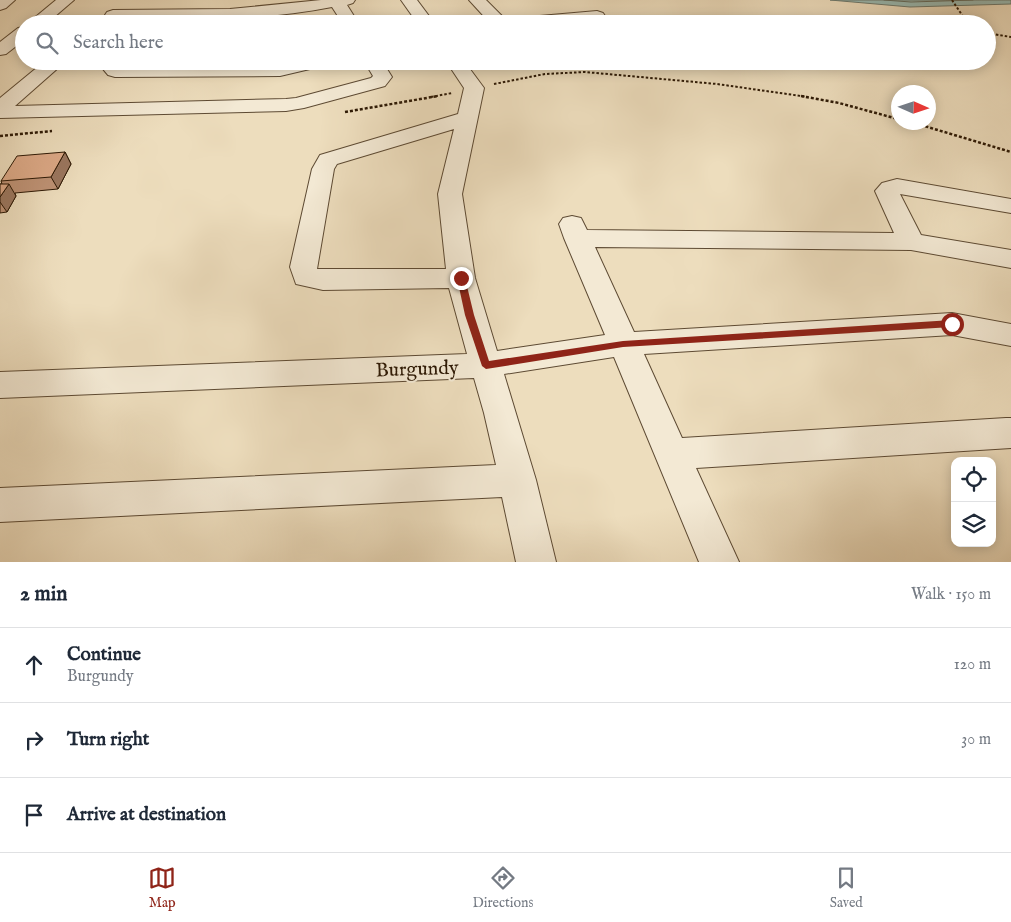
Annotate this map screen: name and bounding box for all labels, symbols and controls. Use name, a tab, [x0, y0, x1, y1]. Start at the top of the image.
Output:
search box	[15, 15, 996, 70]
icon: search	[33, 29, 61, 57]
text: Search here	[73, 31, 164, 55]
north arrow	[891, 85, 936, 130]
route end	[450, 267, 473, 290]
route start	[941, 313, 964, 336]
street label: Burgundy	[375, 356, 459, 383]
map controls	[951, 457, 996, 547]
button: locate	[951, 457, 996, 502]
button: layers	[951, 502, 996, 547]
text: 2 min	[20, 581, 67, 608]
text: Walk · 150 m	[911, 585, 991, 605]
text: Continue	[67, 643, 141, 667]
icon: ahead	[20, 651, 48, 679]
text: 120 m	[954, 655, 991, 675]
text: Burgundy	[67, 667, 134, 687]
icon: right	[20, 726, 48, 754]
text: Turn right	[67, 728, 149, 752]
text: 30 m	[961, 730, 991, 750]
icon: arrive	[20, 801, 48, 829]
text: Arrive at destination	[67, 803, 226, 827]
tab: Map	[148, 864, 176, 912]
tab: Directions	[472, 864, 533, 912]
tab: Saved	[830, 864, 863, 912]

